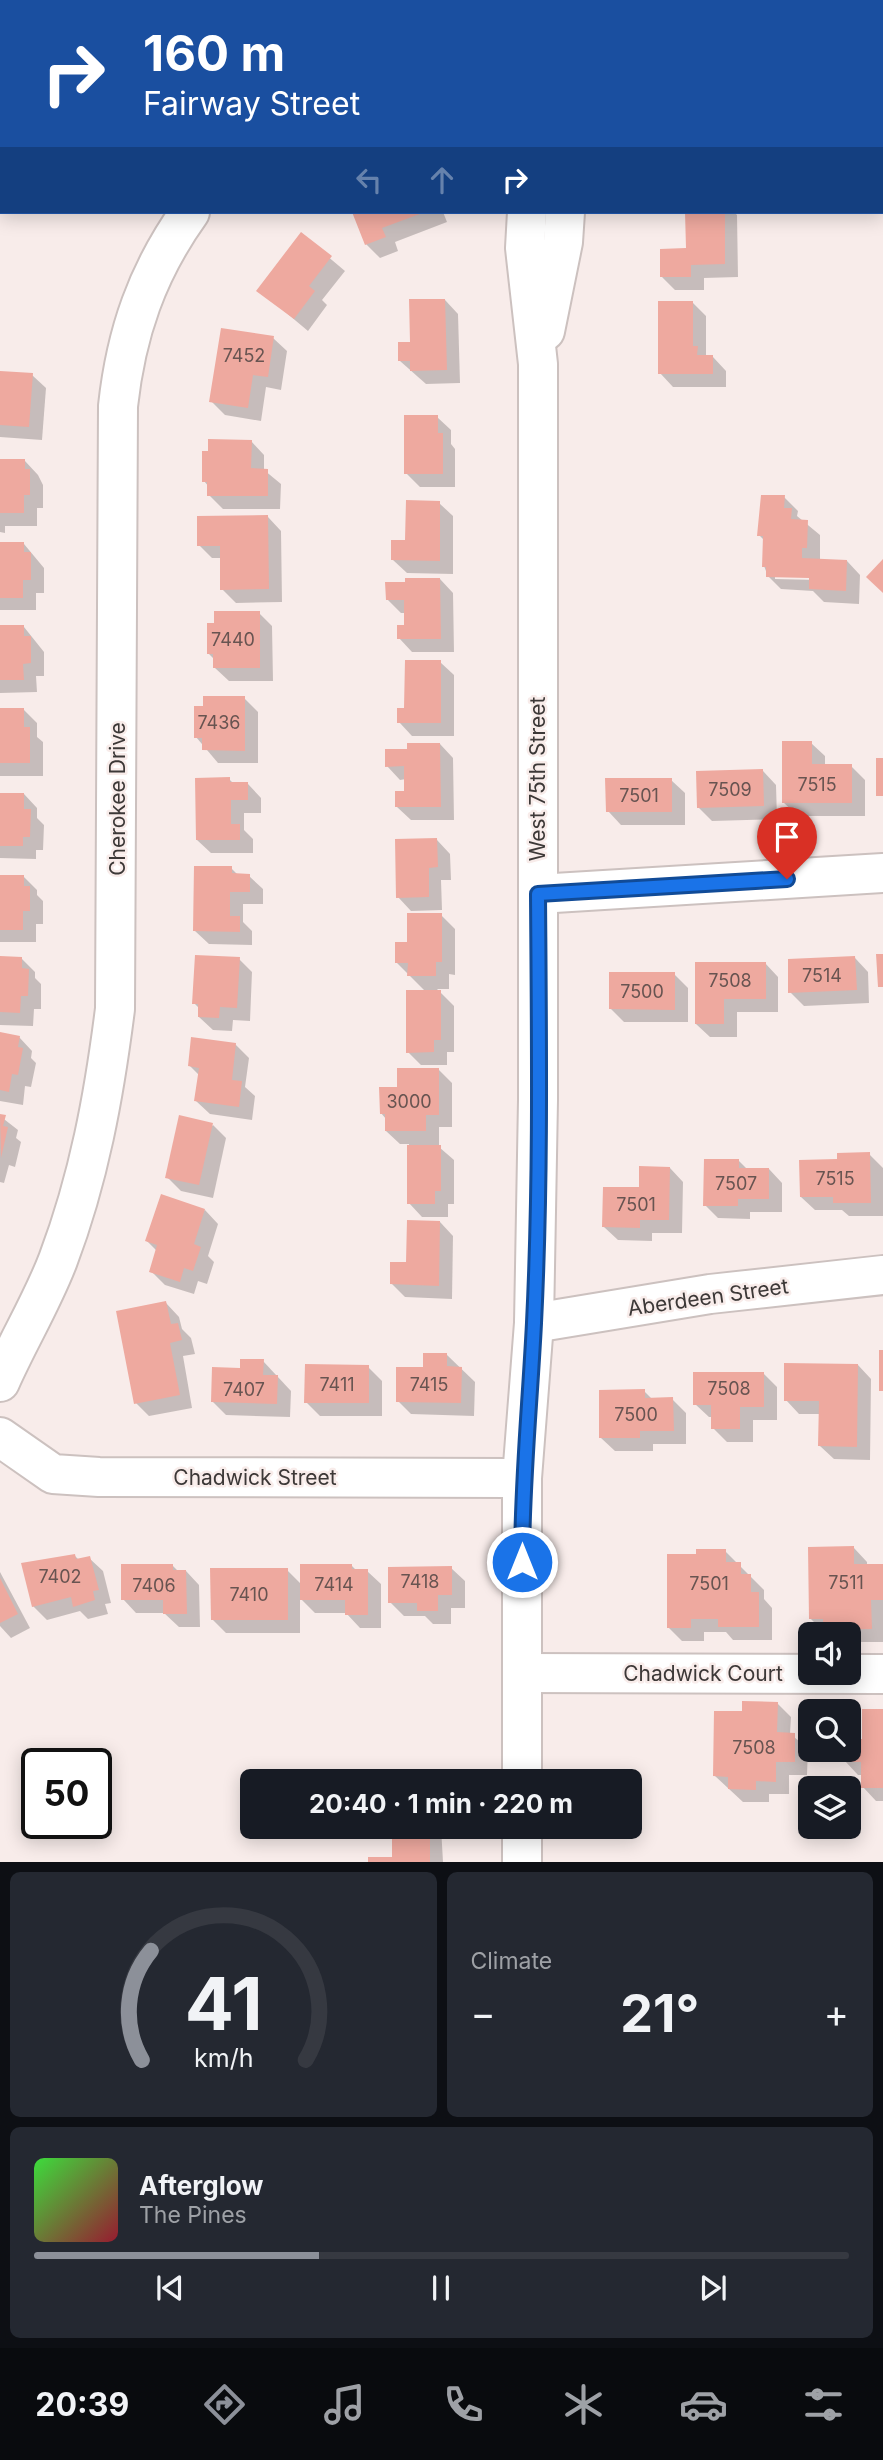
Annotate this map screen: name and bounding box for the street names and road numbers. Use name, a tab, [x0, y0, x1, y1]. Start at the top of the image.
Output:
street label: West 75th Street	[525, 697, 550, 861]
street label: Cherokee Drive	[105, 722, 130, 876]
street label: Aberdeen Street	[626, 1273, 790, 1321]
street label: Chadwick Street	[173, 1465, 337, 1490]
street label: Chadwick Court	[623, 1661, 783, 1686]

